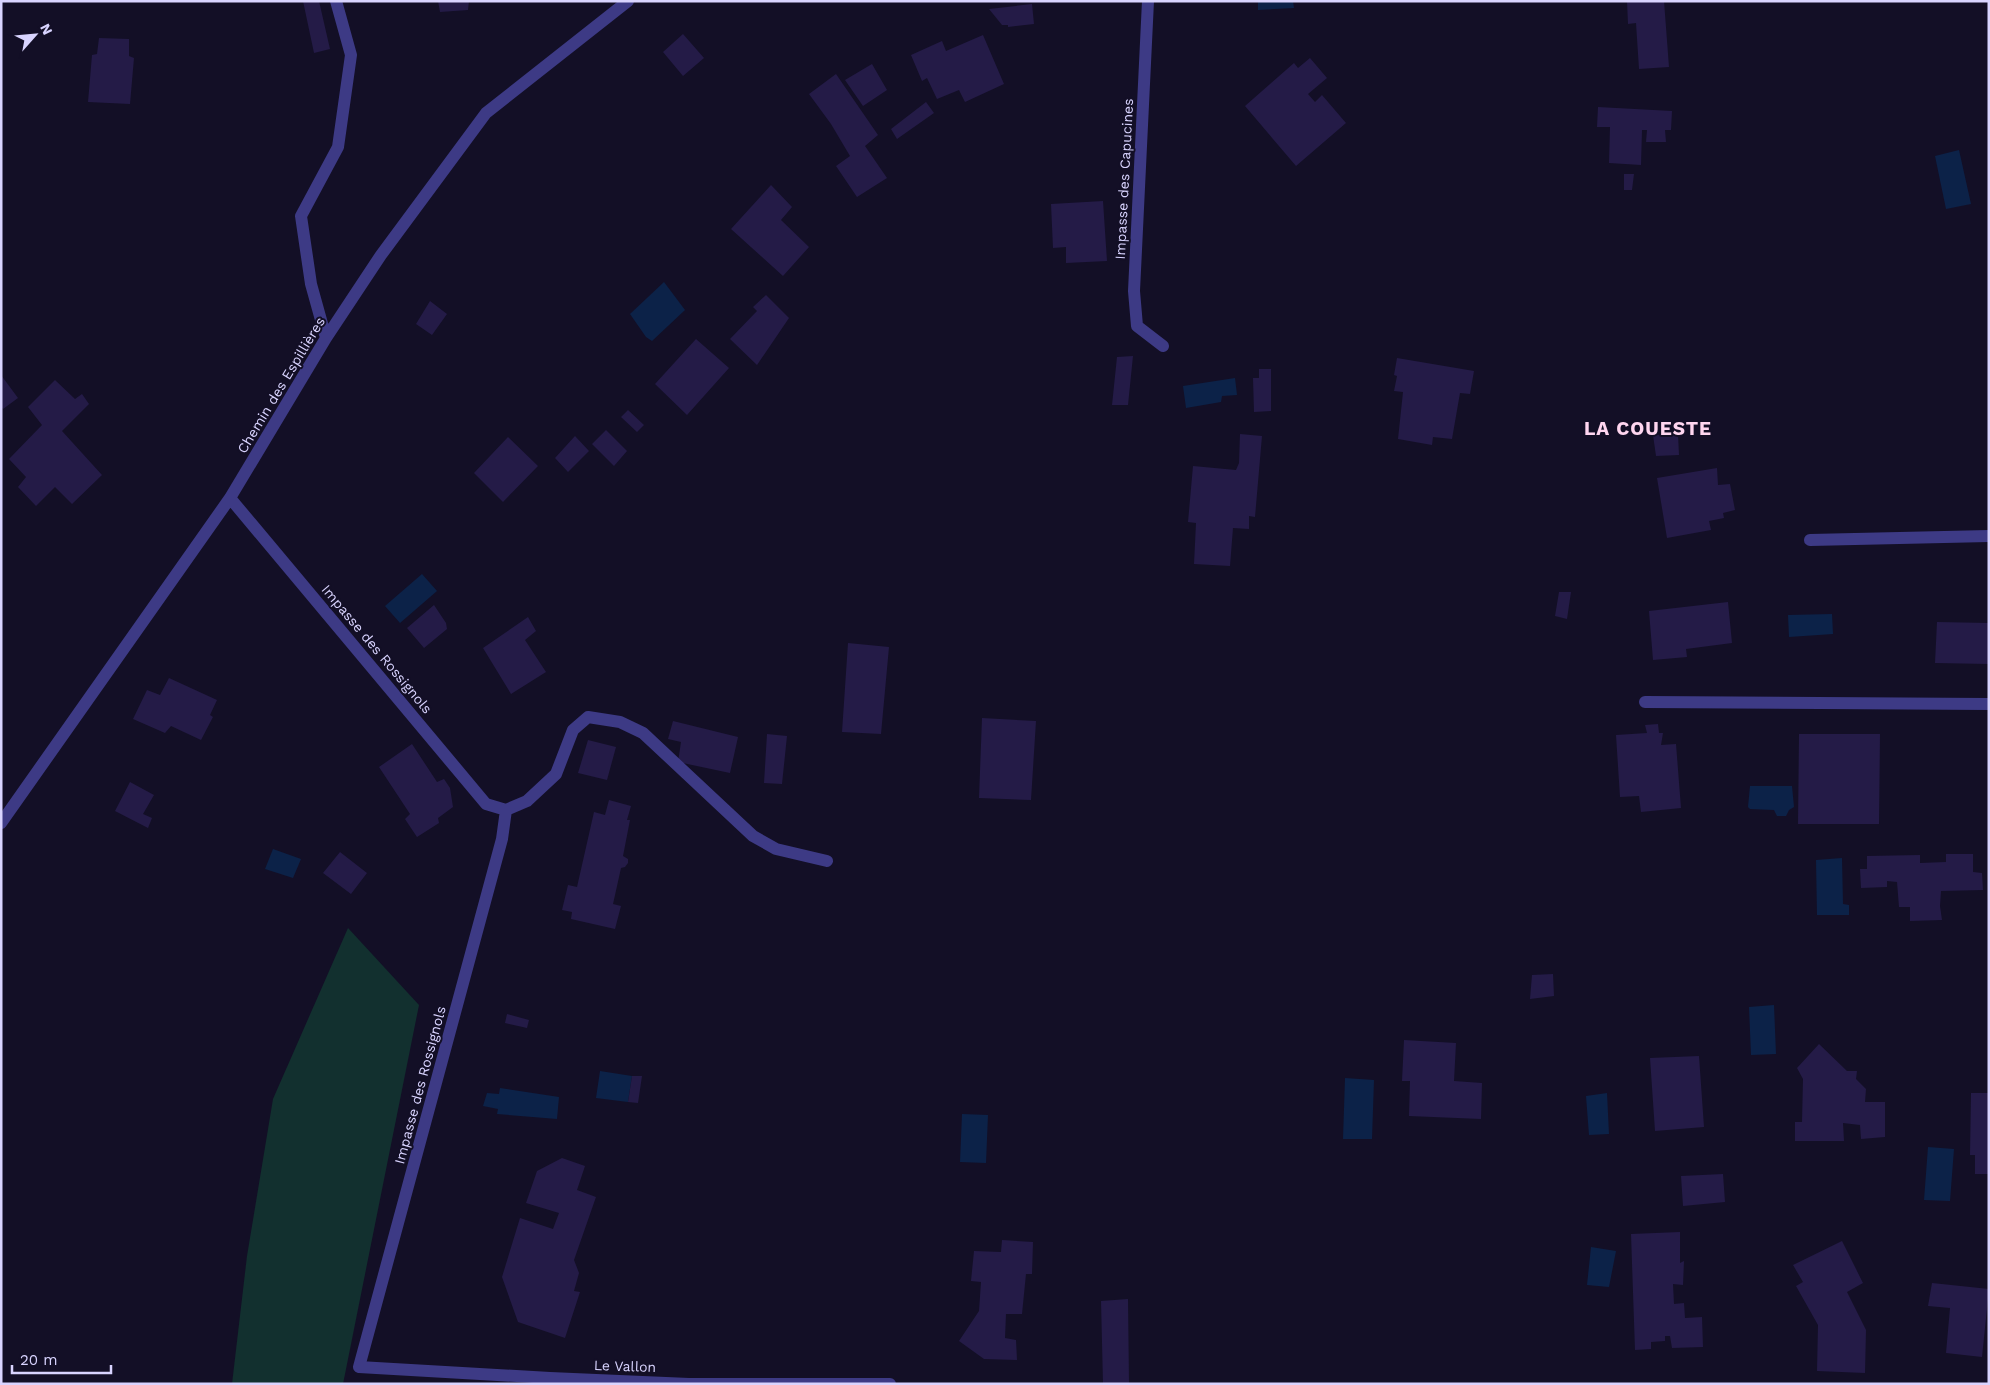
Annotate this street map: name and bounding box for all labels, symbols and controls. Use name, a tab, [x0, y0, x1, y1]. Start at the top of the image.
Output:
north arrow	[10, 10, 60, 60]
text: N	[37, 21, 56, 37]
street label: Impasse des Capucines	[1112, 98, 1136, 260]
street label: Chemin des Espillières	[234, 314, 328, 456]
district label: LA COUESTE	[1584, 417, 1712, 440]
street label: Impasse des Rossignols	[319, 581, 435, 717]
street label: Impasse des Rossignols	[391, 1004, 449, 1166]
scale bar	[12, 1342, 111, 1374]
text: 20 m	[20, 1351, 58, 1369]
street label: Le Vallon	[594, 1357, 656, 1375]

